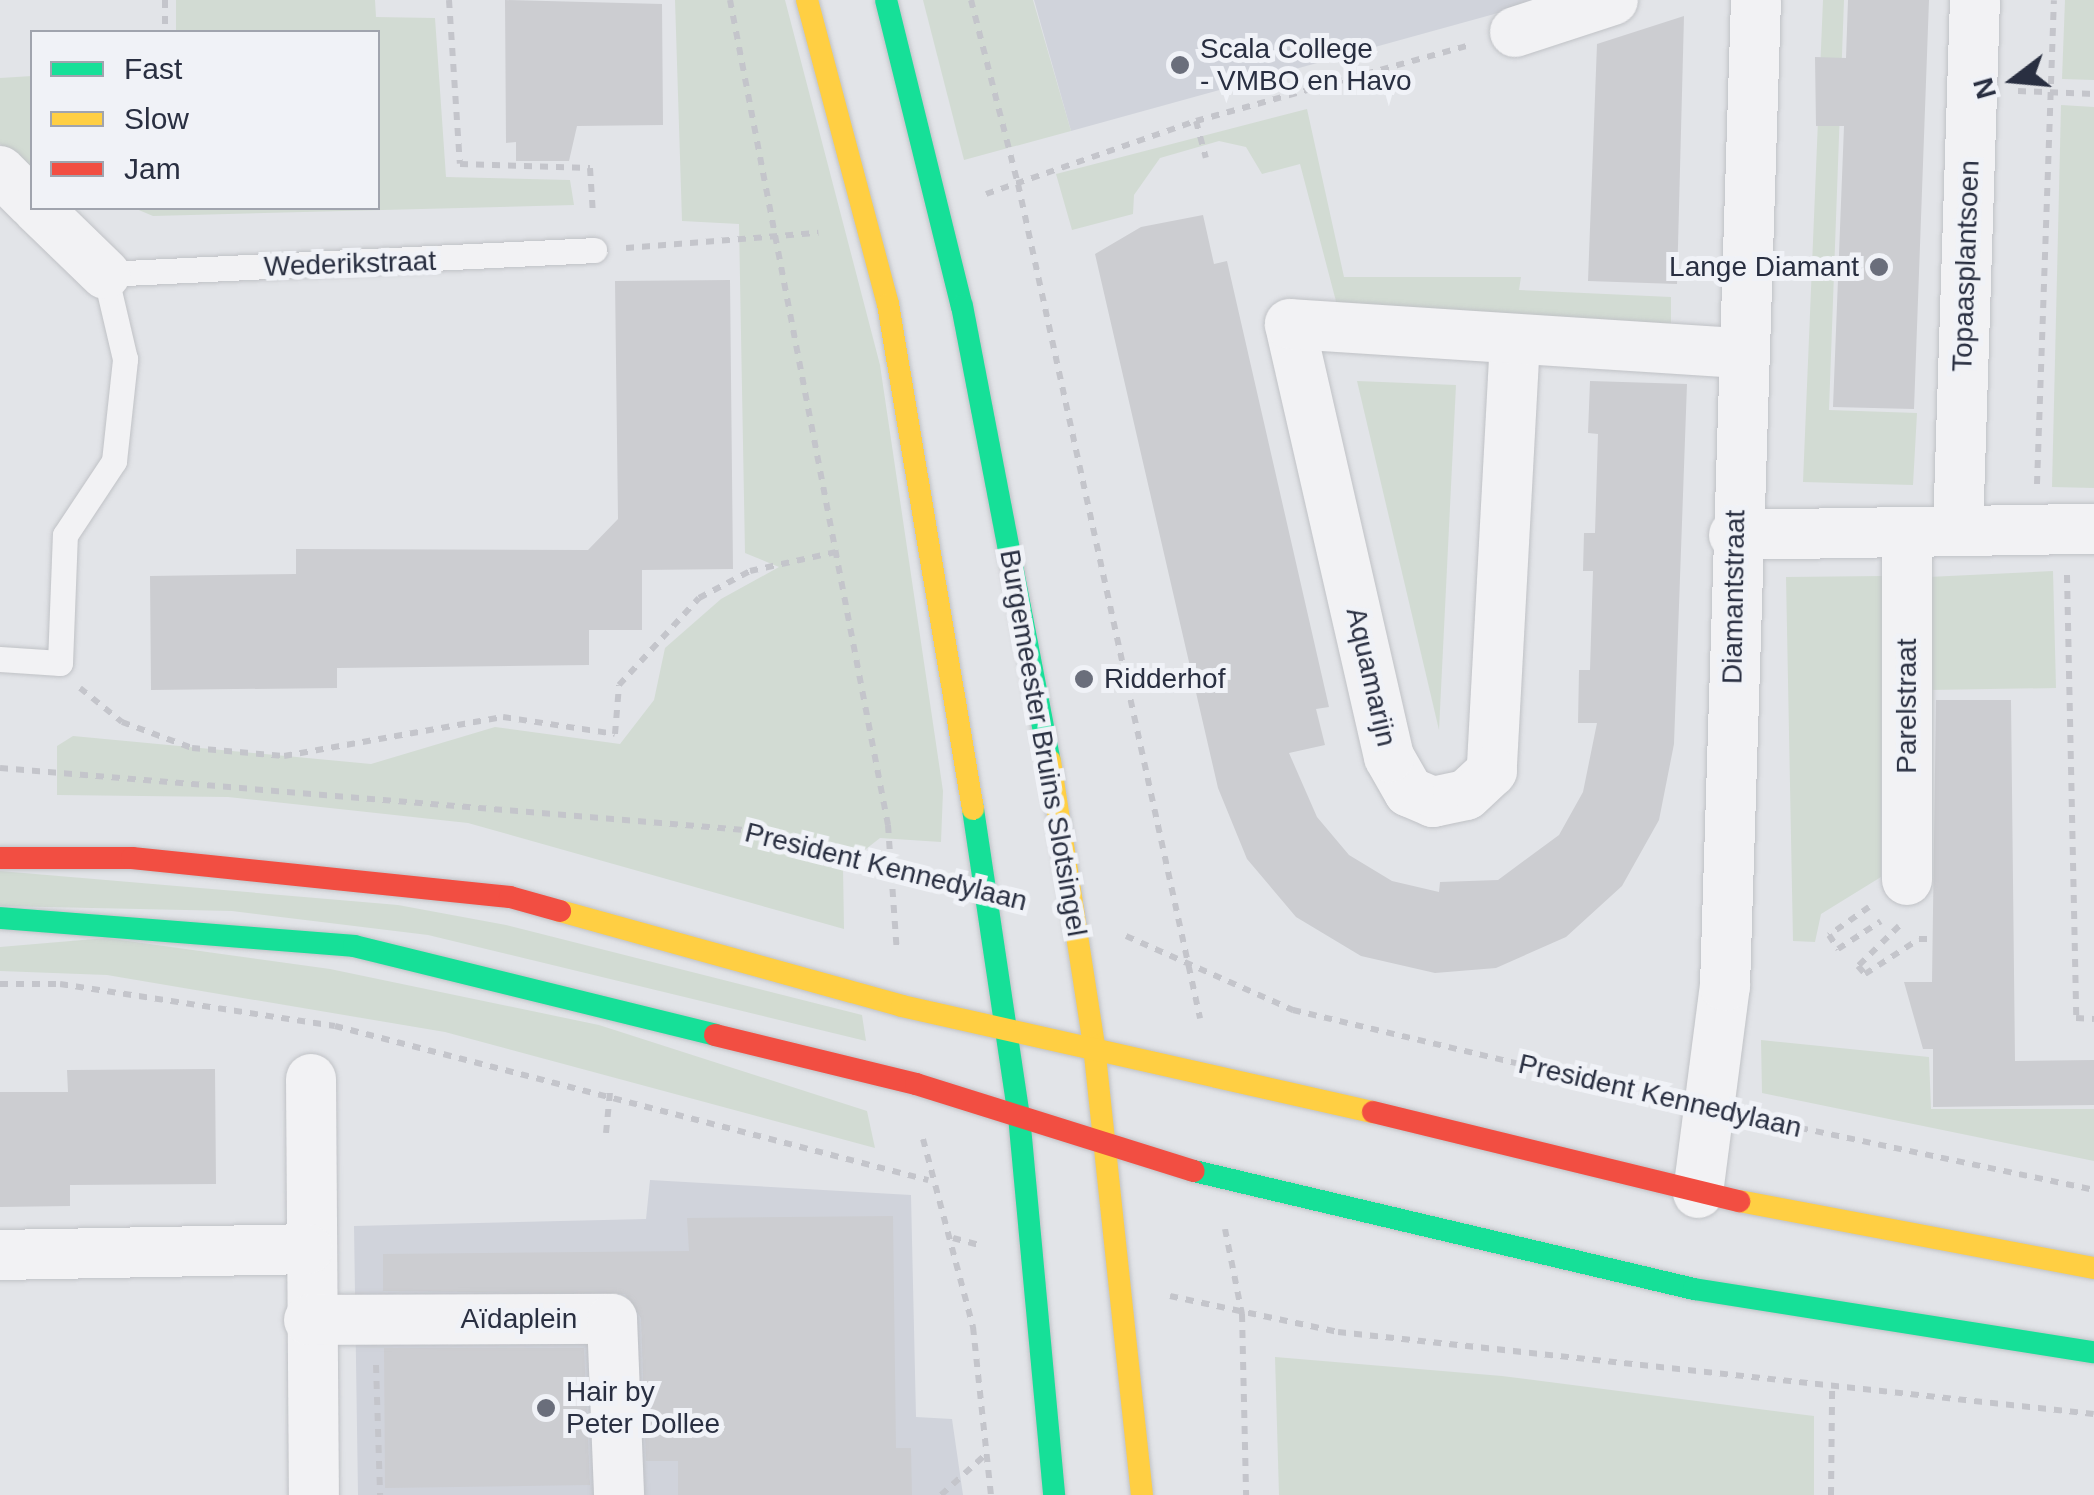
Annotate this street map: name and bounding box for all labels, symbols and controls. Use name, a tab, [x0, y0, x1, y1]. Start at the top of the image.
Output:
legend	[30, 30, 380, 210]
north arrow	[1964, 30, 2064, 130]
place label: Scala College - VMBO en Havo	[1200, 32, 1412, 98]
text: Fast	[124, 52, 182, 85]
marker: Scala College - VMBO en Havo	[1169, 54, 1191, 76]
text: N	[1967, 74, 2002, 102]
text: Slow	[124, 102, 189, 135]
text: Jam	[124, 152, 181, 185]
street label: Topaasplantsoen	[1946, 160, 1986, 372]
street label: Wederikstraat	[263, 244, 437, 284]
place label: Lange Diamant	[1669, 250, 1859, 284]
marker: Lange Diamant	[1868, 256, 1890, 278]
street label: Diamantstraat	[1716, 510, 1752, 684]
street label: Burgemeester Bruins Slotsingel	[992, 547, 1094, 939]
street label: Aquamarijn	[1339, 604, 1403, 750]
street label: Parelstraat	[1890, 638, 1924, 774]
place label: Ridderhof	[1104, 662, 1225, 696]
marker: Ridderhof	[1073, 668, 1095, 690]
street label: President Kennedylaan	[741, 816, 1031, 918]
street label: President Kennedylaan	[1515, 1047, 1805, 1145]
street label: Aïdaplein	[461, 1302, 577, 1336]
place label: Hair by Peter Dollee	[566, 1375, 720, 1441]
marker: Hair by Peter Dollee	[535, 1397, 557, 1419]

